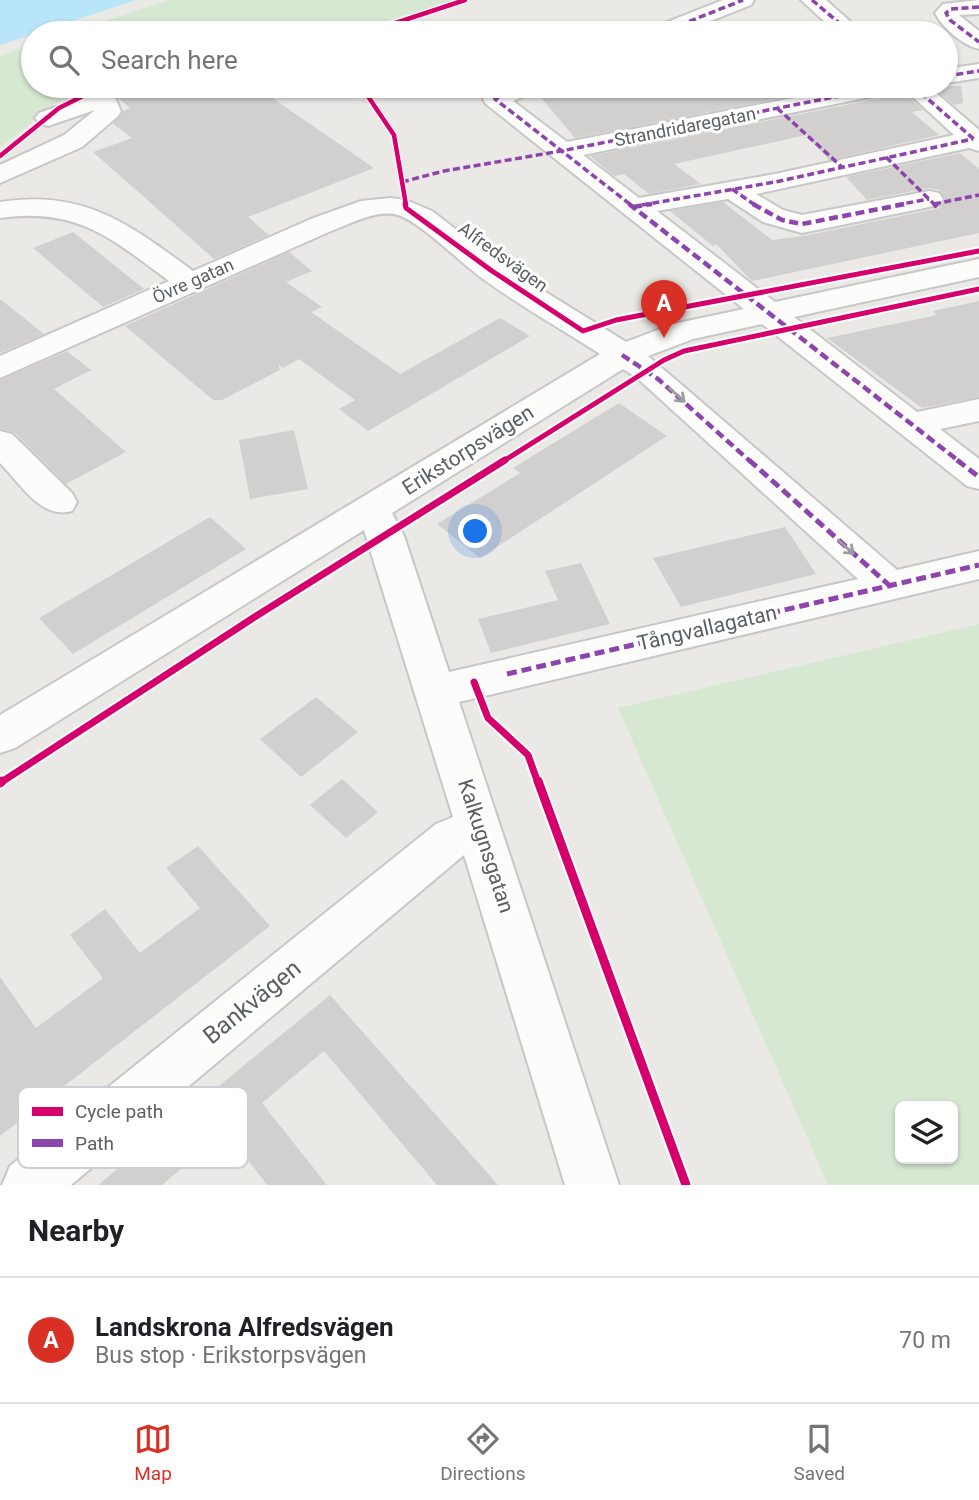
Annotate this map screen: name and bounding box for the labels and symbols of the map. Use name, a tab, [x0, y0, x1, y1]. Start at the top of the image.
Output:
street label: Strandridaregatan	[612, 102, 757, 151]
street label: Alfredsvägen	[455, 217, 552, 296]
street label: Övre gatan	[149, 253, 237, 308]
pin: A	[641, 280, 687, 338]
one-way arrow	[667, 387, 685, 403]
street label: Erikstorpsvägen	[398, 400, 538, 500]
your location	[458, 514, 492, 548]
one-way arrow	[837, 539, 855, 555]
street label: Tångvallagatan	[635, 600, 779, 656]
street label: Kalkugnsgatan	[453, 776, 519, 916]
street label: Bankvägen	[198, 954, 306, 1050]
legend	[18, 1087, 248, 1168]
text: Cycle path	[75, 1100, 163, 1123]
text: Path	[75, 1132, 114, 1155]

